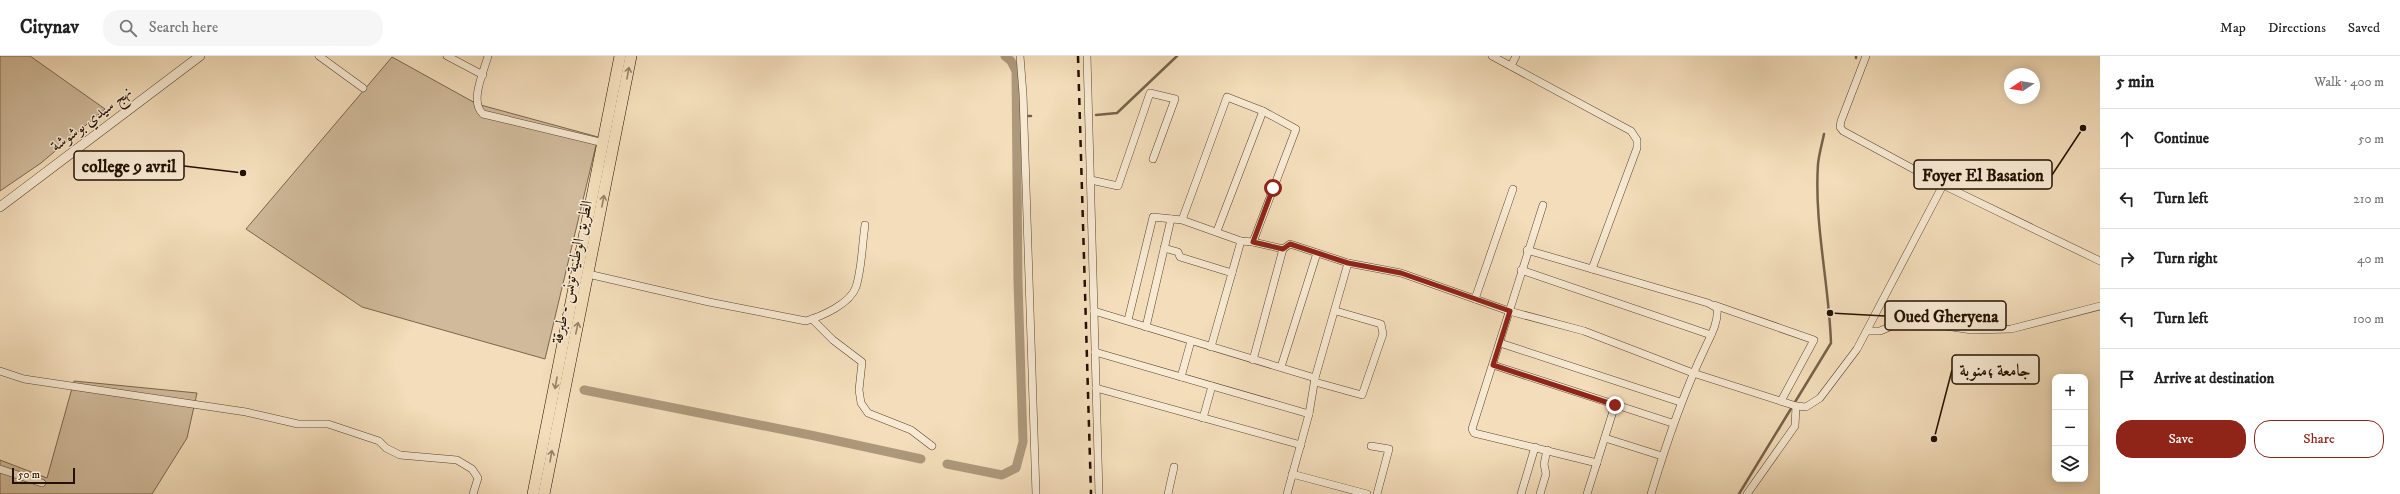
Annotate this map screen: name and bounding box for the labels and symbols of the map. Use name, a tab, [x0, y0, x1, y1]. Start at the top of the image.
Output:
one-way arrow	[624, 67, 632, 80]
north arrow	[2004, 68, 2040, 104]
street label: نهج سيدي بوشوشة	[46, 82, 138, 159]
callout: college 9 avril	[74, 151, 184, 180]
text: college 9 avril	[82, 156, 177, 178]
callout: Foyer El Basation	[1914, 160, 2052, 189]
text: Foyer El Basation	[1922, 165, 2044, 187]
route start	[1264, 179, 1282, 197]
one-way arrow	[599, 195, 607, 208]
street label: الطريق الوطنية تونس - طبرقة	[547, 198, 597, 346]
callout: Oued Gheryena	[1885, 301, 2006, 330]
text: Oued Gheryena	[1894, 306, 1999, 328]
one-way arrow	[573, 322, 581, 335]
callout: جامعة ؛منوبة	[1952, 355, 2039, 384]
text: جامعة ؛منوبة	[1959, 360, 2031, 382]
one-way arrow	[552, 376, 560, 389]
route end	[1606, 396, 1624, 414]
one-way arrow	[547, 449, 555, 462]
scale bar	[12, 466, 75, 485]

